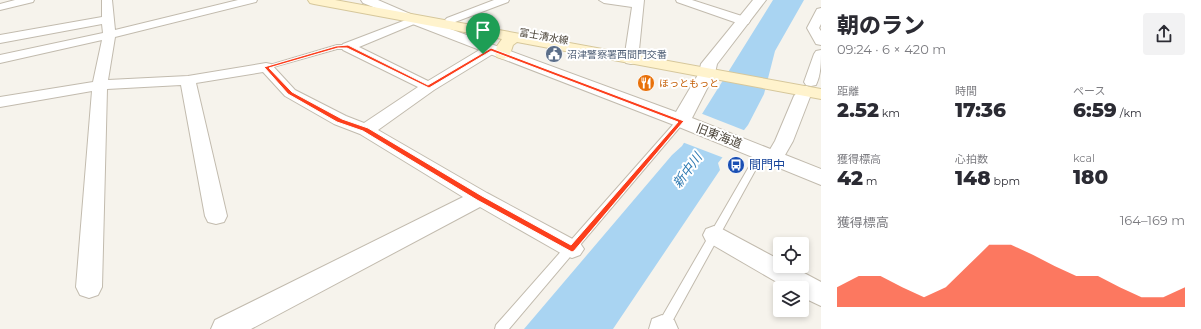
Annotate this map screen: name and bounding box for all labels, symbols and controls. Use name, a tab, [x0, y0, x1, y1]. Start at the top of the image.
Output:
text: 朝のラン	[837, 12, 925, 39]
pin	[466, 13, 500, 54]
button: share	[1143, 13, 1185, 55]
icon: arrive	[472, 19, 494, 41]
street label: 富士清水線	[518, 26, 570, 47]
text: 09:24 · 6 × 420 m	[837, 41, 946, 57]
public building icon: 沼津警察署西間門交番	[544, 44, 564, 64]
place label: 沼津警察署西間門交番	[567, 48, 667, 61]
restaurant icon: ほっともっと	[636, 73, 656, 93]
place label: ほっともっと	[659, 77, 719, 90]
text: 距離	[837, 84, 859, 98]
text: 時間	[955, 84, 977, 98]
text: ペース	[1073, 84, 1105, 98]
text: 2.52	[837, 98, 879, 122]
text: 17:36	[955, 98, 1006, 122]
text: 6:59	[1073, 98, 1117, 122]
text: km	[879, 106, 900, 120]
text: /km	[1117, 106, 1142, 120]
street label: 旧東海道	[694, 120, 744, 151]
water label: 新中川	[669, 148, 706, 190]
text: kcal	[1073, 151, 1095, 165]
text: 獲得標高	[837, 152, 881, 166]
text: 心拍数	[955, 152, 988, 166]
bus stop icon: 間門中	[726, 155, 746, 175]
place label: 間門中	[749, 157, 785, 172]
text: 180	[1073, 165, 1108, 189]
text: 42	[837, 166, 863, 190]
text: 148	[955, 166, 991, 190]
text: m	[863, 174, 878, 188]
text: bpm	[991, 174, 1020, 188]
text: 164–169 m	[1120, 212, 1185, 228]
text: 獲得標高	[837, 214, 889, 230]
map controls	[773, 237, 809, 317]
button: locate	[773, 237, 809, 273]
button: layers	[773, 281, 809, 317]

